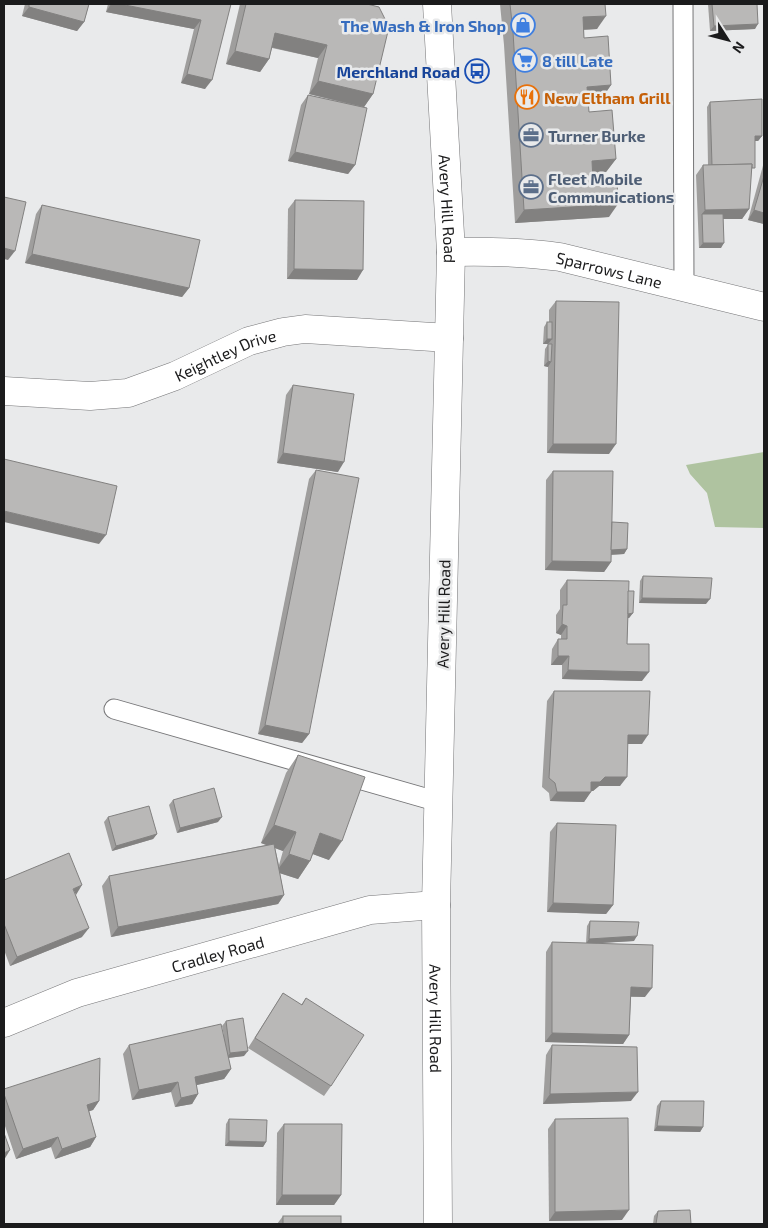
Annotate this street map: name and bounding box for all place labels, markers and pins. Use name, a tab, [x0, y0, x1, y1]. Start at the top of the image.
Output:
shop icon: The Wash & Iron Shop	[510, 12, 536, 38]
place label: The Wash & Iron Shop	[341, 16, 506, 35]
supermarket icon: 8 till Late	[512, 47, 538, 73]
place label: 8 till Late	[542, 51, 613, 70]
bus stop icon: Merchland Road	[464, 58, 490, 84]
place label: Merchland Road	[337, 62, 460, 81]
restaurant icon: New Eltham Grill	[514, 84, 540, 110]
place label: New Eltham Grill	[544, 88, 671, 107]
office icon: Turner Burke	[518, 122, 544, 148]
place label: Turner Burke	[548, 126, 646, 145]
place label: Fleet Mobile Communications	[548, 169, 674, 206]
office icon: Fleet Mobile Communications	[518, 174, 544, 200]

